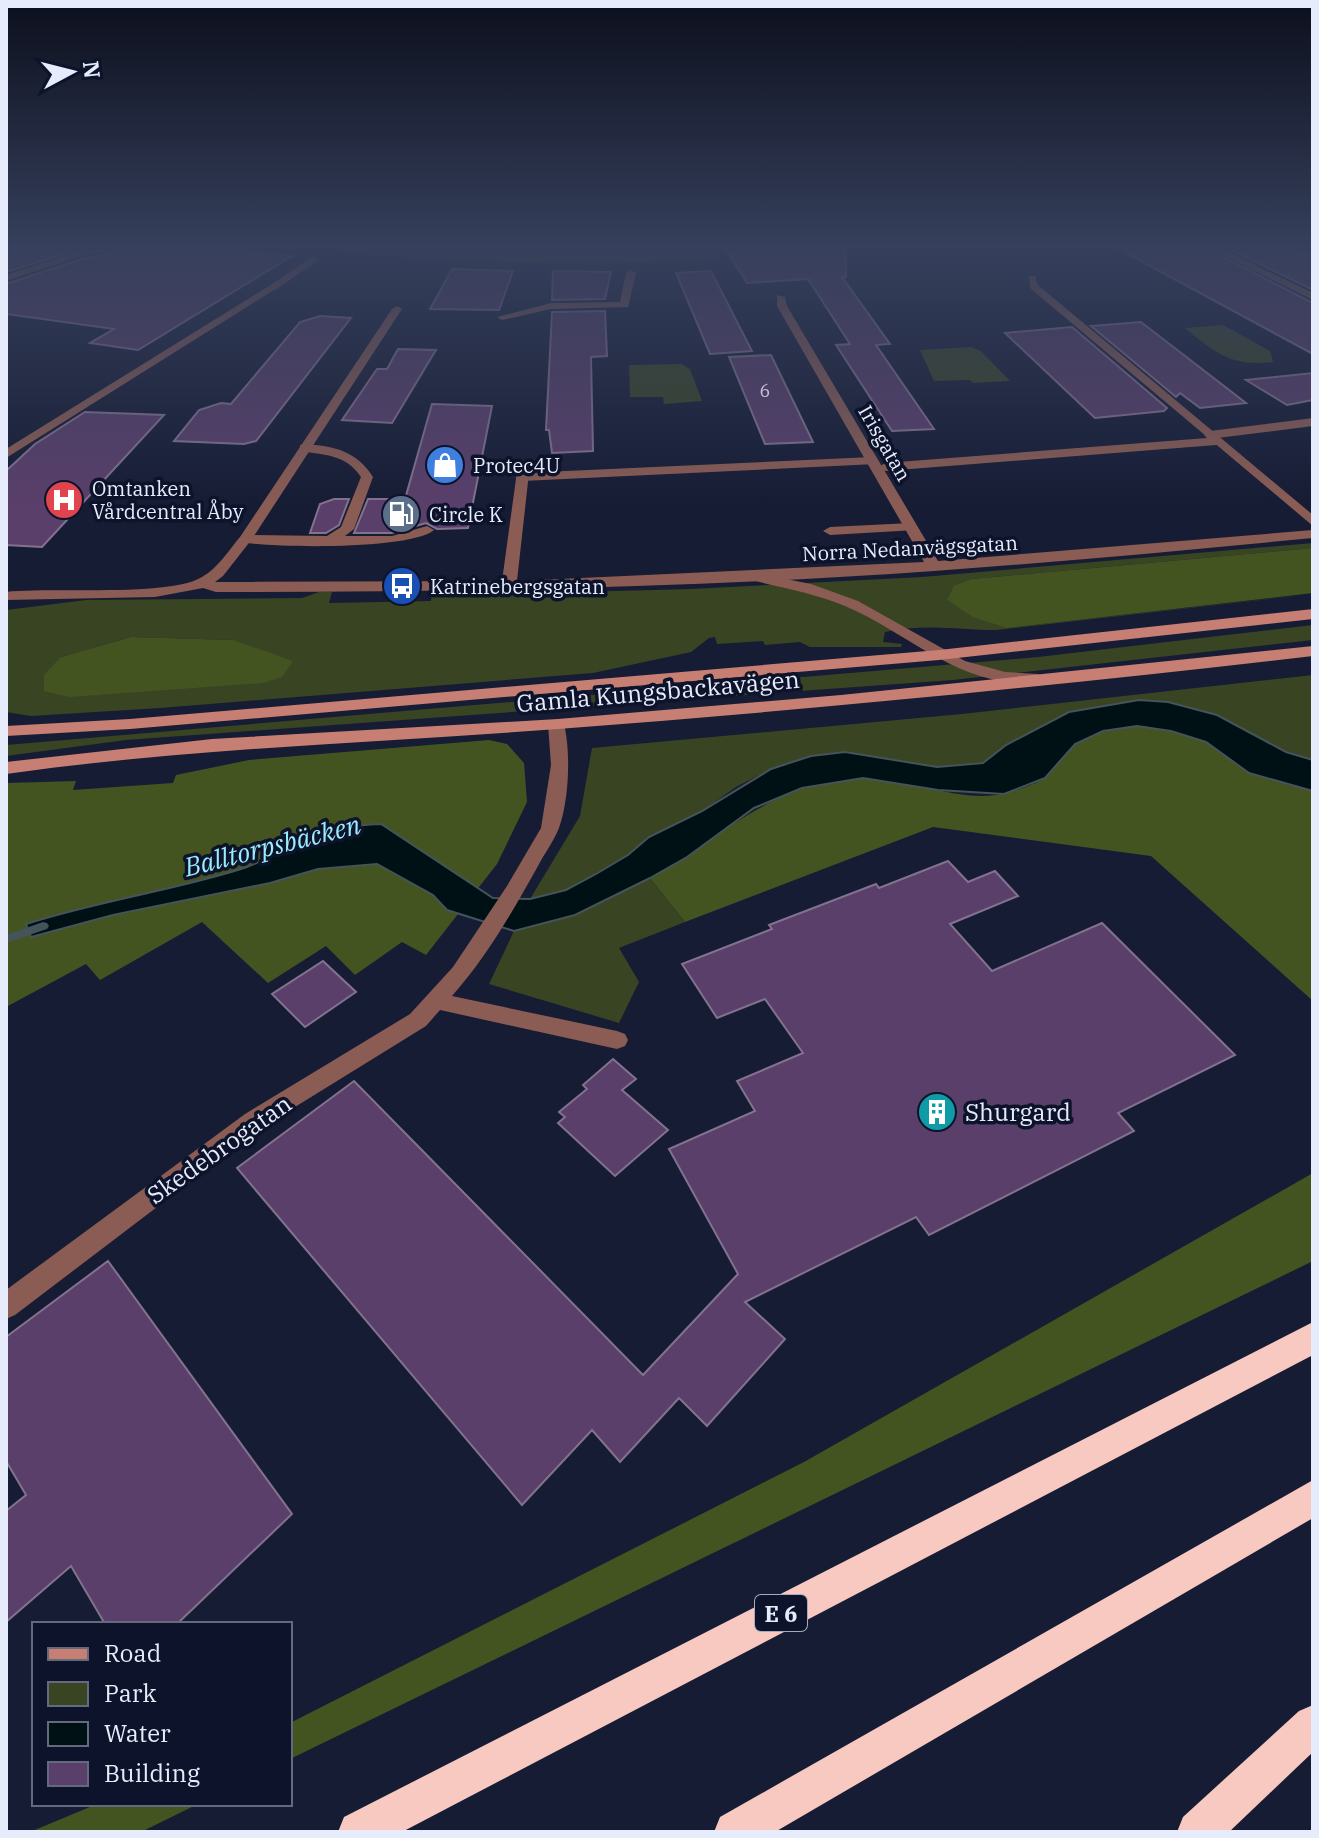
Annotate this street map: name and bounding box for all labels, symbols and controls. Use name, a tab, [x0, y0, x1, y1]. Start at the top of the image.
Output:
north arrow	[32, 32, 112, 112]
text: N	[77, 59, 108, 80]
house number: 6	[760, 379, 770, 402]
street label: Irisgatan	[852, 400, 918, 486]
shop icon: Protec4U	[424, 444, 466, 486]
place label: Protec4U	[473, 452, 560, 479]
place label: Omtanken Vårdcentral Åby	[92, 475, 244, 525]
hospital icon: Omtanken Vårdcentral Åby	[43, 479, 85, 521]
fuel station icon: Circle K	[380, 493, 422, 535]
place label: Circle K	[429, 501, 503, 528]
street label: Norra Nedanvägsgatan	[801, 529, 1019, 567]
bus stop icon: Katrinebergsgatan	[381, 565, 423, 607]
place label: Katrinebergsgatan	[430, 573, 605, 600]
street label: Gamla Kungsbackavägen	[515, 663, 801, 719]
water label: Balltorpsbäcken	[179, 807, 364, 884]
street label: Skedebrogatan	[140, 1087, 298, 1211]
building icon: Shurgard	[916, 1091, 958, 1133]
place label: Shurgard	[965, 1096, 1071, 1128]
road number: E 6	[755, 1595, 807, 1631]
legend	[32, 1622, 292, 1806]
text: Road	[104, 1637, 161, 1669]
text: Park	[104, 1677, 156, 1709]
text: Water	[104, 1717, 171, 1749]
text: Building	[104, 1757, 200, 1789]

